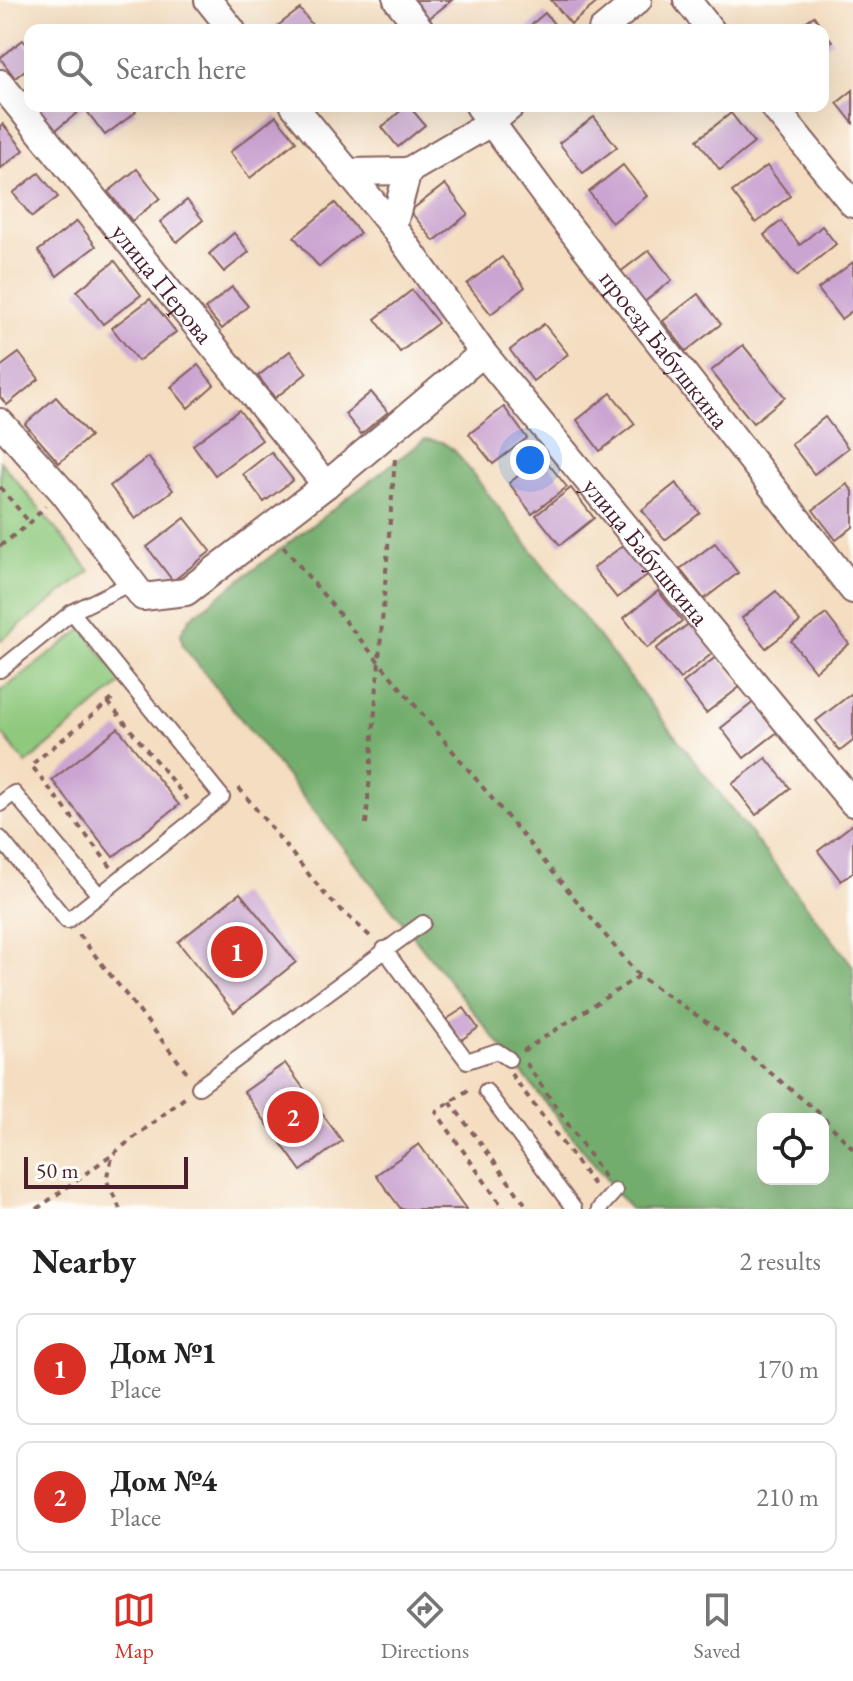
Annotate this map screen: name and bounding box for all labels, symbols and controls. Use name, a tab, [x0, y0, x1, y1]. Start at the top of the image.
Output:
search box	[24, 24, 829, 112]
icon: search	[52, 46, 96, 90]
text: Search here	[116, 49, 246, 88]
street label: улица Перова	[104, 216, 222, 351]
street label: проезд Бабушкина	[592, 263, 738, 436]
your location	[510, 440, 550, 480]
street label: улица Бабушкина	[575, 470, 718, 633]
pin: 1	[211, 922, 263, 982]
pin: 2	[267, 1087, 319, 1147]
map controls	[757, 1113, 829, 1185]
button: locate	[757, 1113, 829, 1185]
scale bar	[24, 1153, 188, 1189]
text: 50 m	[36, 1156, 79, 1185]
text: Nearby	[32, 1239, 136, 1283]
text: 2 results	[740, 1244, 821, 1278]
text: Дом №1	[110, 1333, 217, 1372]
text: 1	[53, 1352, 67, 1386]
text: 170 m	[756, 1352, 819, 1386]
text: Place	[110, 1372, 161, 1406]
text: Дом №4	[110, 1461, 217, 1500]
text: 2	[53, 1480, 67, 1514]
text: 210 m	[756, 1480, 819, 1514]
text: Place	[110, 1500, 161, 1534]
tab: Map	[112, 1588, 156, 1665]
tab: Directions	[381, 1588, 469, 1665]
tab: Saved	[694, 1588, 741, 1665]

